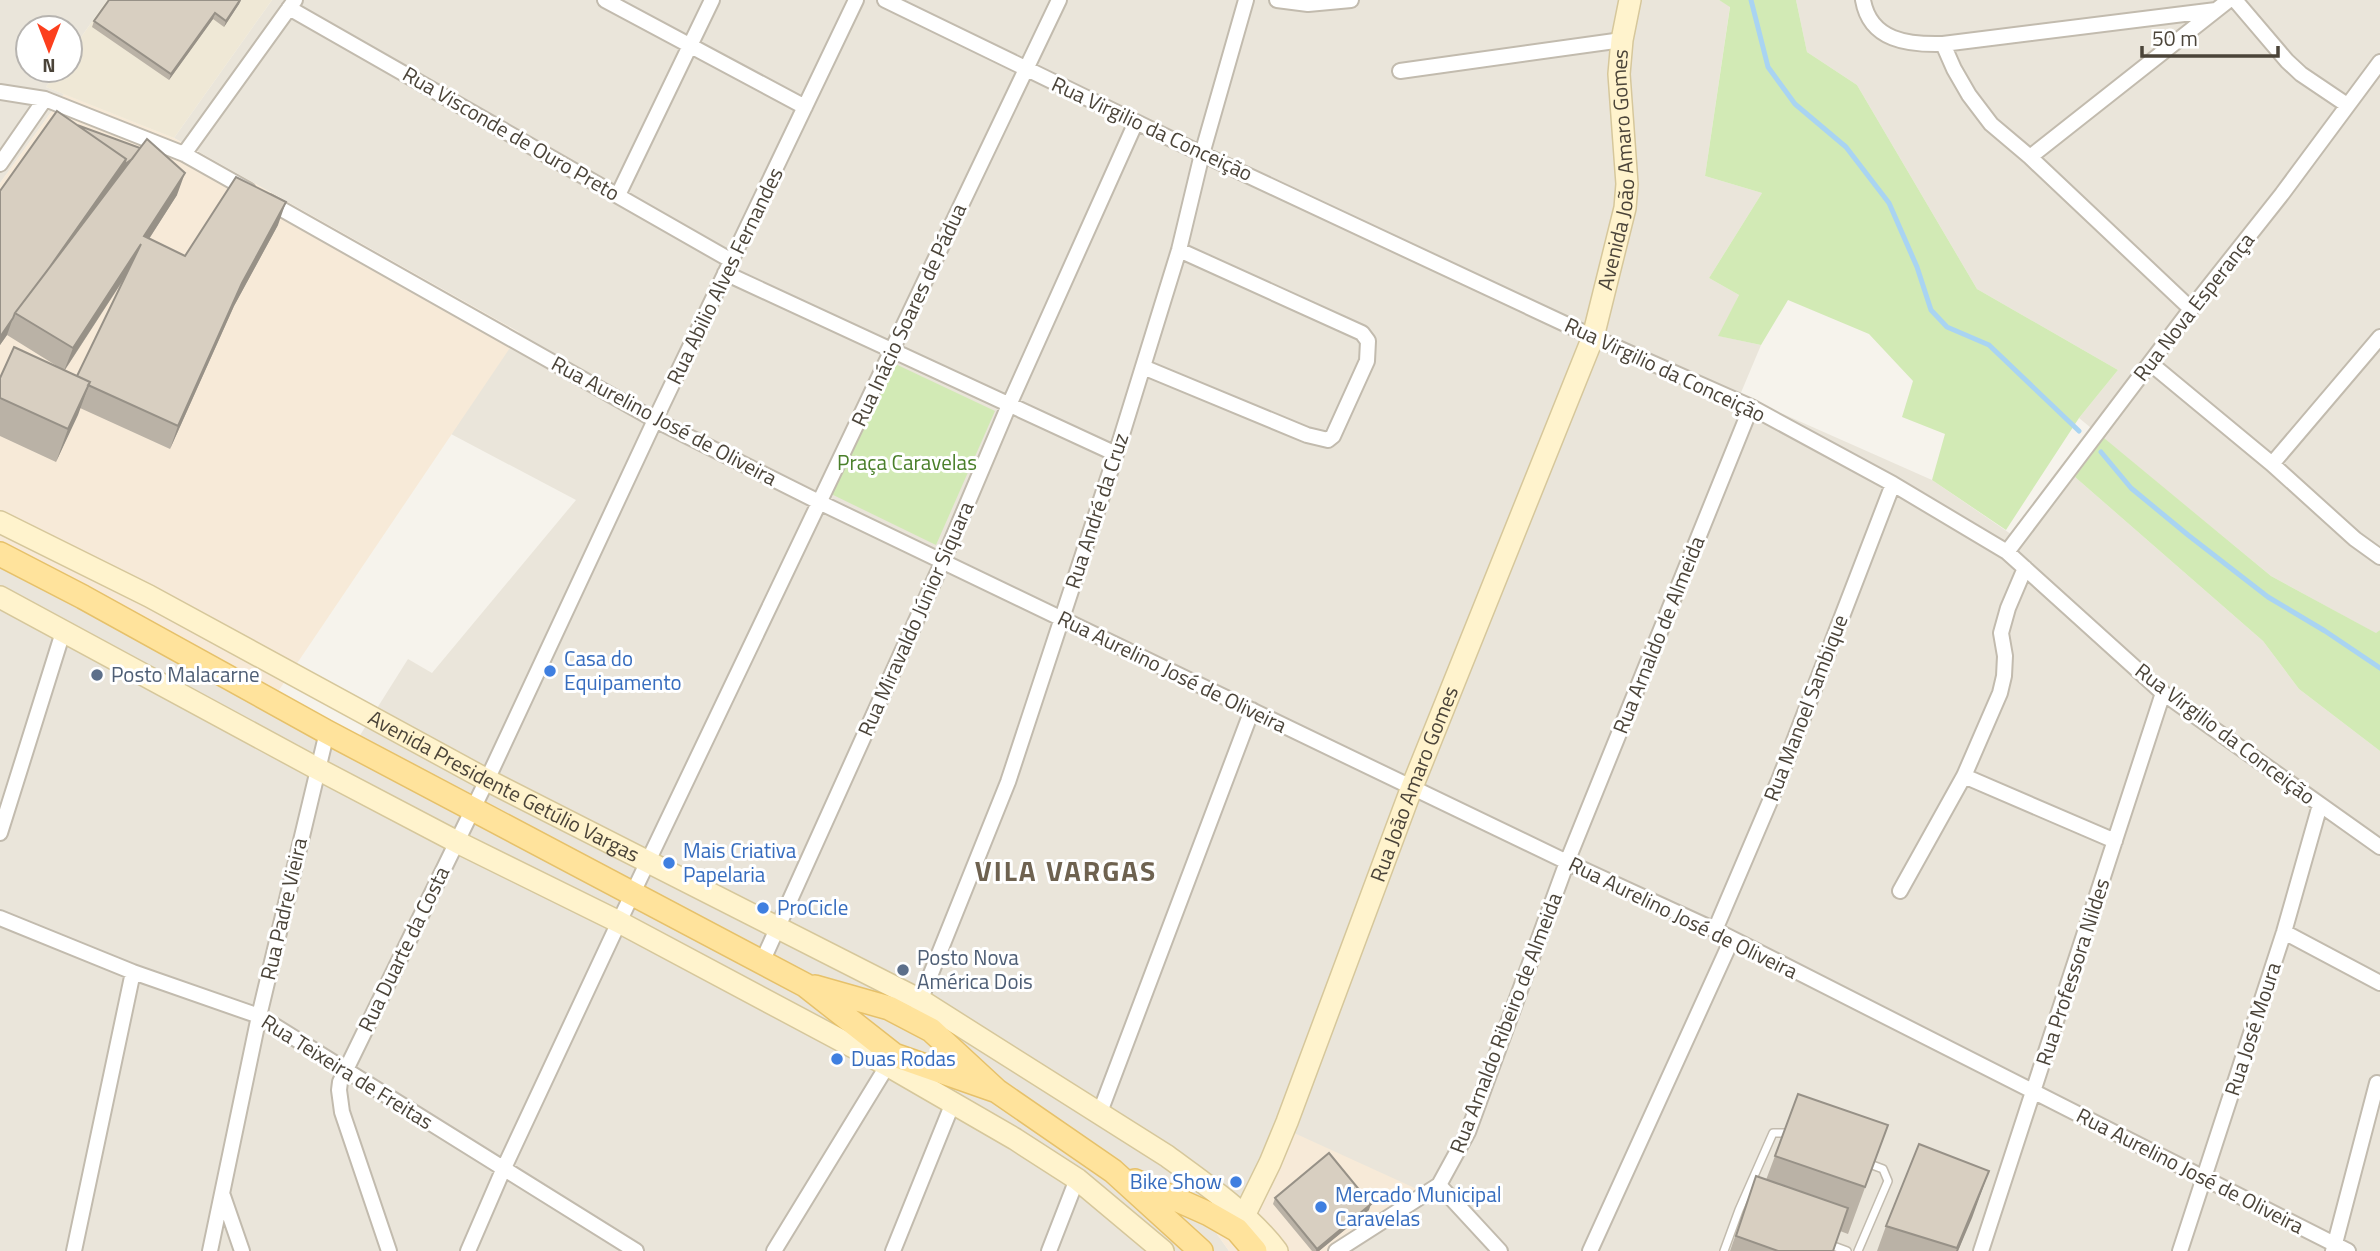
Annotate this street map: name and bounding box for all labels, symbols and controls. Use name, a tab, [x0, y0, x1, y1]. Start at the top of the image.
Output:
north arrow	[14, 14, 84, 84]
scale bar	[2142, 14, 2278, 58]
text: 50 m	[2152, 22, 2198, 54]
street label: Avenida João Amaro Gomes	[1588, 48, 1642, 293]
text: N	[42, 52, 56, 81]
street label: Rua Visconde de Ouro Preto	[397, 58, 626, 209]
street label: Rua Virgilio da Conceição	[1047, 67, 1258, 189]
street label: Rua Abilio Alves Fernandes	[658, 162, 791, 389]
street label: Rua Inácio Soares de Pádua	[842, 197, 974, 431]
street label: Rua Nova Esperança	[2125, 225, 2262, 388]
street label: Rua Virgilio da Conceição	[1560, 308, 1771, 430]
street label: Rua Aurelino José de Oliveira	[546, 347, 783, 494]
street label: Rua André da Cruz	[1056, 429, 1136, 593]
park label: Praça Caravelas	[837, 446, 977, 478]
street label: Rua Miravaldo Júnior Siquara	[849, 496, 982, 741]
street label: Rua Arnaldo de Almeida	[1604, 531, 1713, 738]
street label: Rua Aurelino José de Oliveira	[1052, 602, 1293, 741]
street label: Rua Manoel Sambique	[1755, 610, 1855, 806]
place label: Casa do Equipamento	[564, 642, 682, 698]
street label: Rua Virgilio da Conceição	[2129, 655, 2322, 812]
place label: Posto Malacarne	[111, 658, 260, 690]
marker: Casa do Equipamento	[542, 663, 558, 679]
marker: Posto Malacarne	[89, 667, 105, 683]
street label: Rua João Amaro Gomes	[1361, 681, 1466, 886]
street label: Avenida Presidente Getúlio Vargas	[363, 701, 645, 870]
street label: Rua Padre Vieira	[251, 834, 315, 983]
place label: Mais Criativa Papelaria	[683, 834, 797, 890]
street label: Rua Aurelino José de Oliveira	[1563, 848, 1804, 987]
district label: VILA VARGAS	[975, 849, 1157, 892]
marker: Mais Criativa Papelaria	[661, 855, 677, 871]
street label: Rua Duarte da Costa	[349, 860, 457, 1037]
street label: Rua Professora Nildes	[2027, 874, 2117, 1069]
street label: Rua Arnaldo Ribeiro de Almeida	[1440, 887, 1570, 1158]
place label: ProCicle	[777, 891, 848, 923]
marker: ProCicle	[755, 900, 771, 916]
place label: Posto Nova América Dois	[917, 941, 1033, 997]
street label: Rua José Moura	[2215, 957, 2289, 1100]
marker: Posto Nova América Dois	[895, 962, 911, 978]
street label: Rua Teixeira de Freitas	[255, 1005, 440, 1137]
place label: Duas Rodas	[851, 1042, 956, 1074]
marker: Duas Rodas	[829, 1051, 845, 1067]
street label: Rua Aurelino José de Oliveira	[2071, 1099, 2310, 1242]
place label: Bike Show	[1130, 1165, 1222, 1197]
marker: Bike Show	[1228, 1174, 1244, 1190]
place label: Mercado Municipal Caravelas	[1335, 1178, 1502, 1234]
marker: Mercado Municipal Caravelas	[1313, 1199, 1329, 1215]

